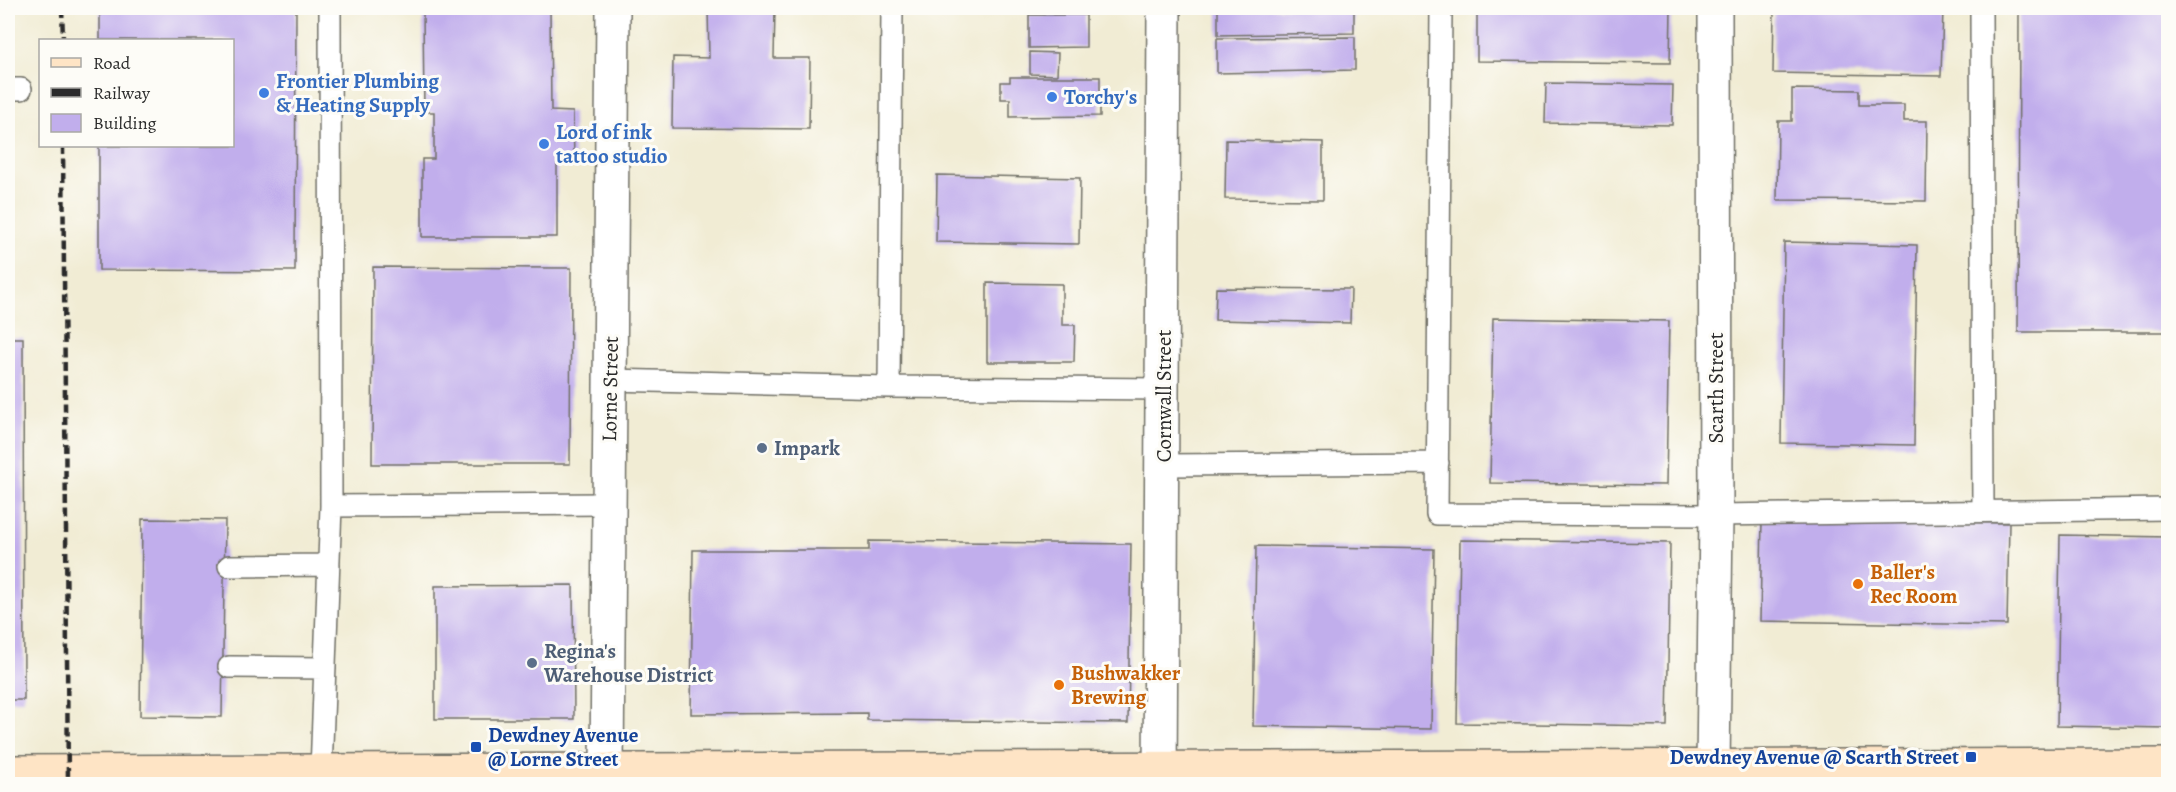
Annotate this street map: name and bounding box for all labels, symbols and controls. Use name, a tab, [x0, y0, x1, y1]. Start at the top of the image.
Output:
legend	[39, 39, 234, 147]
text: Road	[93, 51, 131, 75]
place label: Frontier Plumbing & Heating Supply	[276, 67, 439, 119]
text: Railway	[93, 81, 151, 105]
place label: Torchy's	[1064, 83, 1137, 111]
marker: Frontier Plumbing & Heating Supply	[257, 86, 271, 100]
marker: Torchy's	[1045, 90, 1059, 104]
text: Building	[93, 111, 157, 135]
place label: Lord of ink tattoo studio	[556, 118, 668, 170]
marker: Lord of ink tattoo studio	[537, 137, 551, 151]
street label: Cornwall Street	[1150, 330, 1178, 462]
street label: Scarth Street	[1702, 332, 1730, 444]
street label: Lorne Street	[595, 336, 625, 442]
place label: Impark	[774, 434, 840, 462]
marker: Impark	[755, 441, 769, 455]
place label: Baller's Rec Room	[1870, 558, 1958, 610]
marker: Baller's Rec Room	[1851, 577, 1865, 591]
place label: Regina's Warehouse District	[543, 637, 713, 689]
marker: Regina's Warehouse District	[525, 656, 539, 670]
place label: Bushwakker Brewing	[1071, 659, 1181, 711]
marker: Bushwakker Brewing	[1052, 678, 1066, 692]
place label: Dewdney Avenue @ Lorne Street	[488, 721, 639, 773]
marker: Dewdney Avenue @ Lorne Street	[469, 740, 483, 754]
place label: Dewdney Avenue @ Scarth Street	[1670, 743, 1959, 771]
marker: Dewdney Avenue @ Scarth Street	[1964, 750, 1978, 764]

